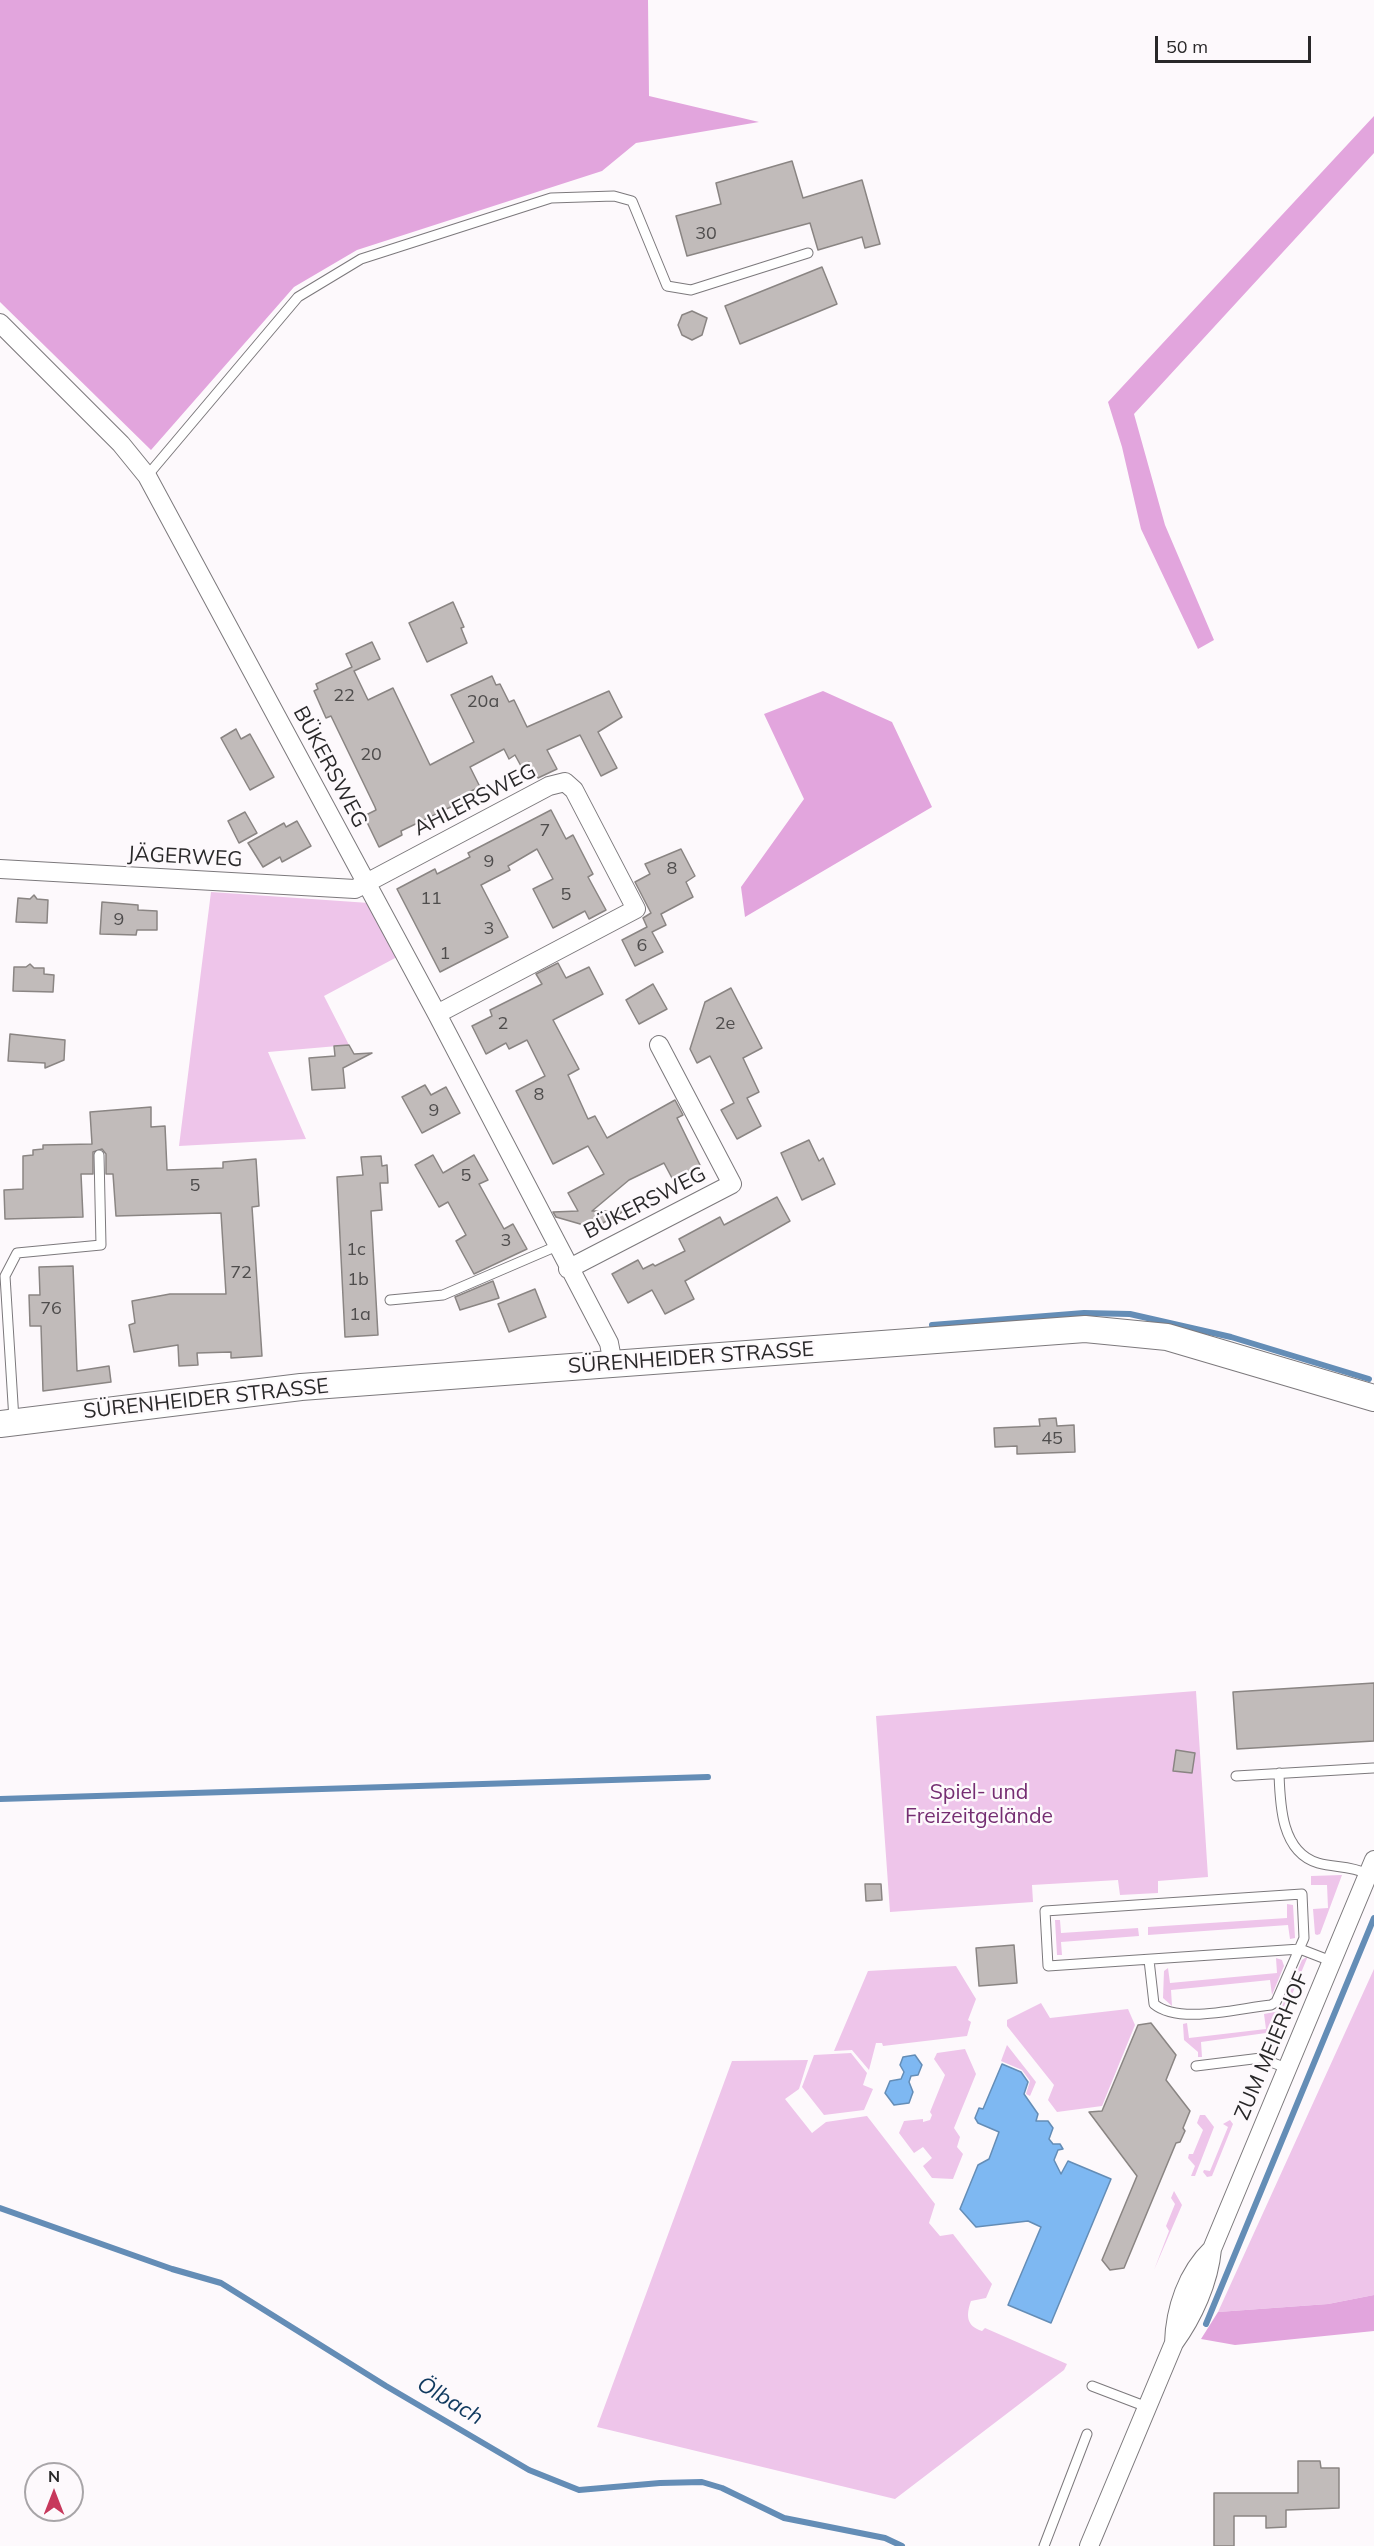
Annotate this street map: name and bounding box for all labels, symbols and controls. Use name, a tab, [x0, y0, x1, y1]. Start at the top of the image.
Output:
scale bar	[1158, 24, 1314, 62]
text: 50 m	[1166, 35, 1208, 58]
house number: 30	[695, 223, 717, 245]
house number: 22	[333, 685, 355, 707]
house number: 20a	[467, 691, 499, 713]
street label: BÜKERSWEG	[288, 702, 372, 832]
house number: 20	[360, 744, 382, 766]
street label: AHLERSWEG	[410, 758, 540, 842]
house number: 7	[540, 820, 550, 842]
street label: JÄGERWEG	[127, 841, 243, 873]
house number: 9	[484, 851, 494, 873]
house number: 8	[667, 858, 677, 880]
house number: 5	[561, 884, 571, 906]
house number: 11	[420, 888, 442, 910]
house number: 9	[114, 909, 124, 931]
house number: 3	[484, 918, 494, 940]
house number: 6	[637, 935, 647, 957]
house number: 1	[440, 943, 450, 965]
house number: 2	[498, 1013, 508, 1035]
house number: 2e	[715, 1013, 735, 1035]
house number: 8	[534, 1084, 544, 1106]
house number: 9	[429, 1100, 439, 1122]
street label: BÜKERSWEG	[580, 1161, 710, 1245]
house number: 5	[461, 1165, 471, 1187]
house number: 5	[190, 1175, 200, 1197]
house number: 3	[501, 1230, 511, 1252]
house number: 1c	[346, 1239, 366, 1261]
house number: 72	[230, 1262, 252, 1284]
house number: 1b	[347, 1269, 369, 1291]
house number: 76	[40, 1298, 62, 1320]
house number: 1a	[349, 1304, 371, 1326]
street label: SÜRENHEIDER STRASSE	[567, 1337, 815, 1379]
street label: SÜRENHEIDER STRASSE	[82, 1374, 330, 1424]
house number: 45	[1041, 1428, 1063, 1450]
park label: Spiel- und Freizeitgelände	[905, 1780, 1053, 1830]
street label: ZUM MEIERHOF	[1230, 1968, 1314, 2124]
water label: Ölbach	[412, 2371, 488, 2431]
north arrow	[24, 2462, 84, 2522]
text: N	[48, 2466, 60, 2486]

